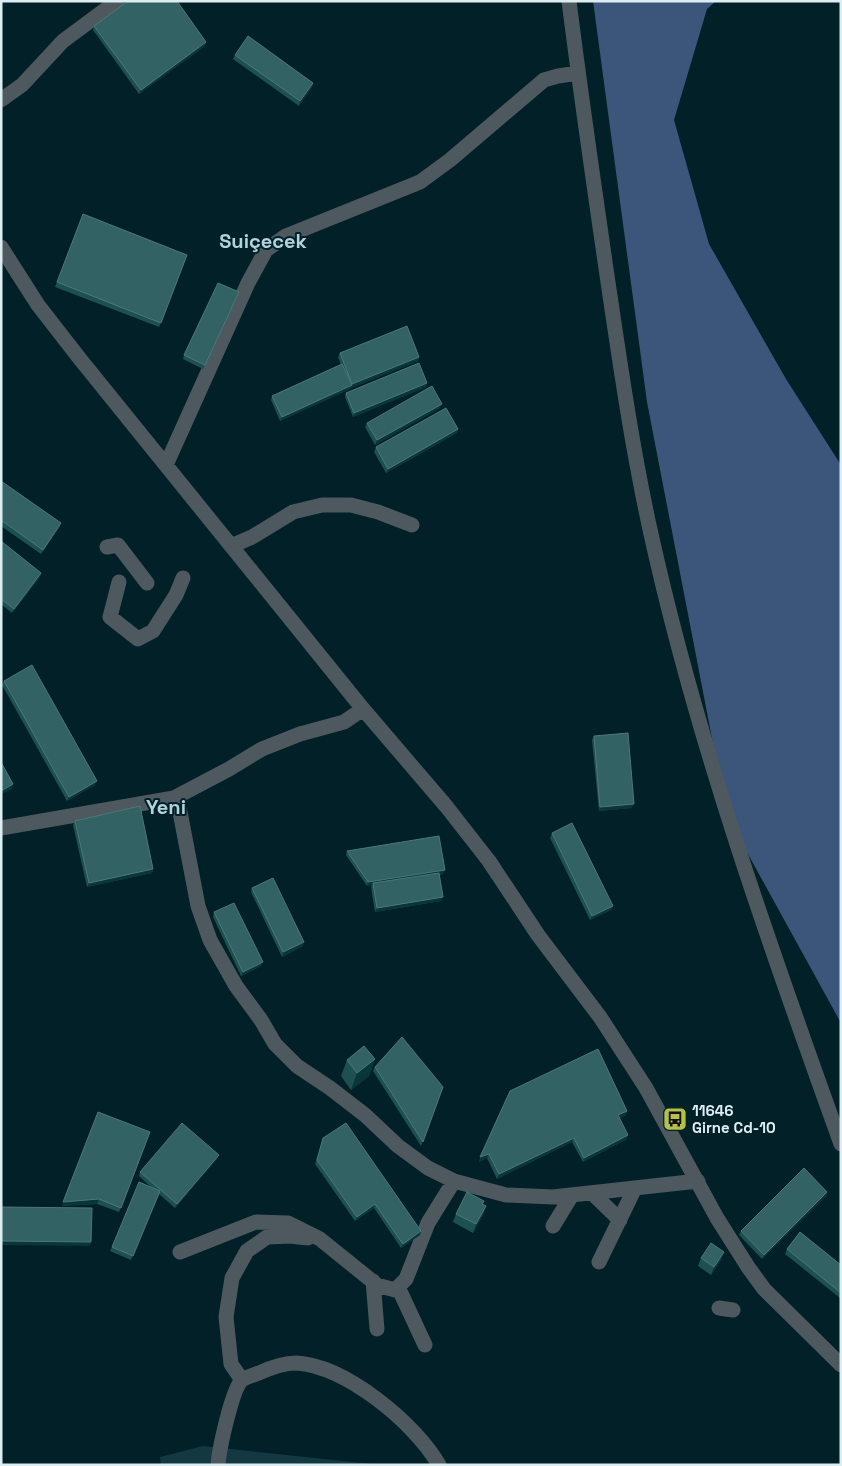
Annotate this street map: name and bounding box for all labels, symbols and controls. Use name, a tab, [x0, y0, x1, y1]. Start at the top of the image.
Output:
district label: Suiçecek	[219, 228, 307, 254]
district label: Yeni	[146, 794, 186, 820]
place label: 11646 Girne Cd-10	[692, 1101, 776, 1137]
bus stop icon: 11646 Girne Cd-10	[662, 1106, 688, 1132]

